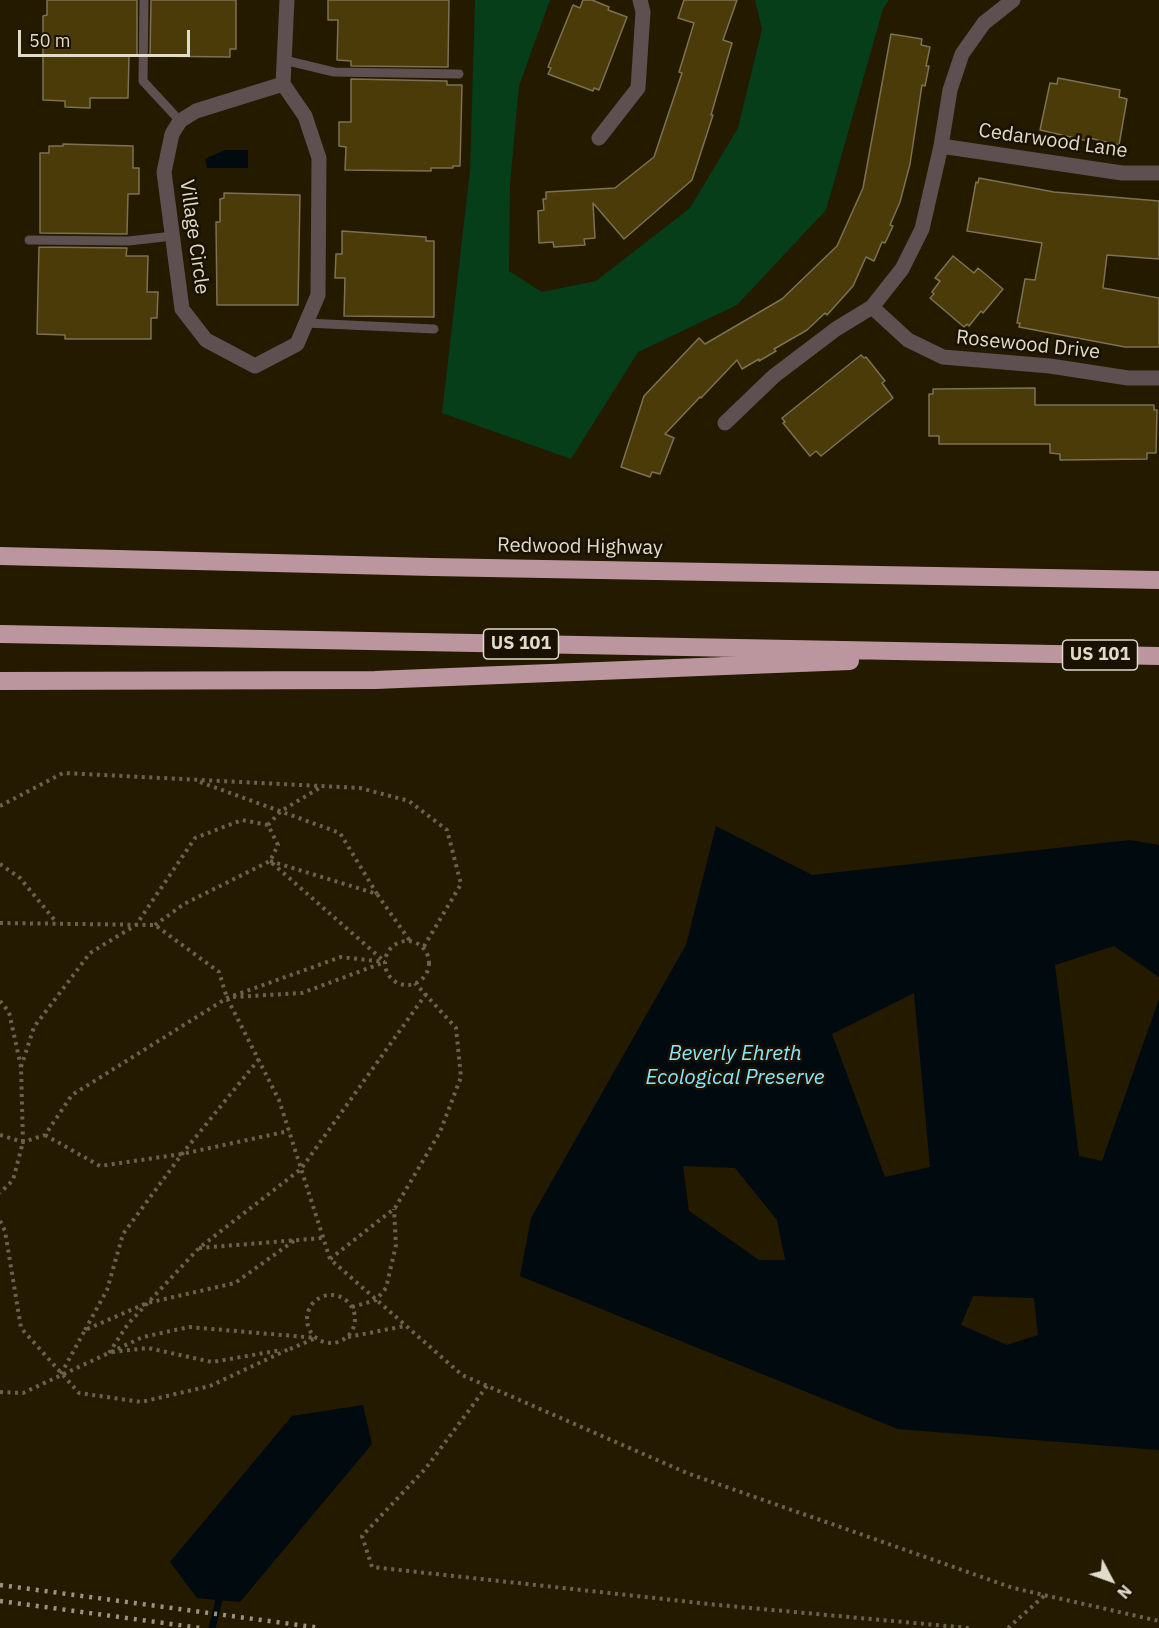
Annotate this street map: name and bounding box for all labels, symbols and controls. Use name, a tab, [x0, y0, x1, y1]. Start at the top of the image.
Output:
scale bar	[21, 18, 194, 56]
text: 50 m	[29, 29, 71, 52]
street label: Cedarwood Lane	[977, 119, 1129, 163]
street label: Village Circle	[174, 178, 214, 296]
street label: Rosewood Drive	[955, 326, 1101, 364]
street label: Redwood Highway	[497, 534, 663, 560]
road number: US 101	[484, 629, 558, 659]
road number: US 101	[1062, 640, 1138, 670]
water label: Beverly Ehreth Ecological Preserve	[645, 1041, 825, 1091]
north arrow	[1081, 1550, 1141, 1610]
text: N	[1113, 1581, 1136, 1603]

